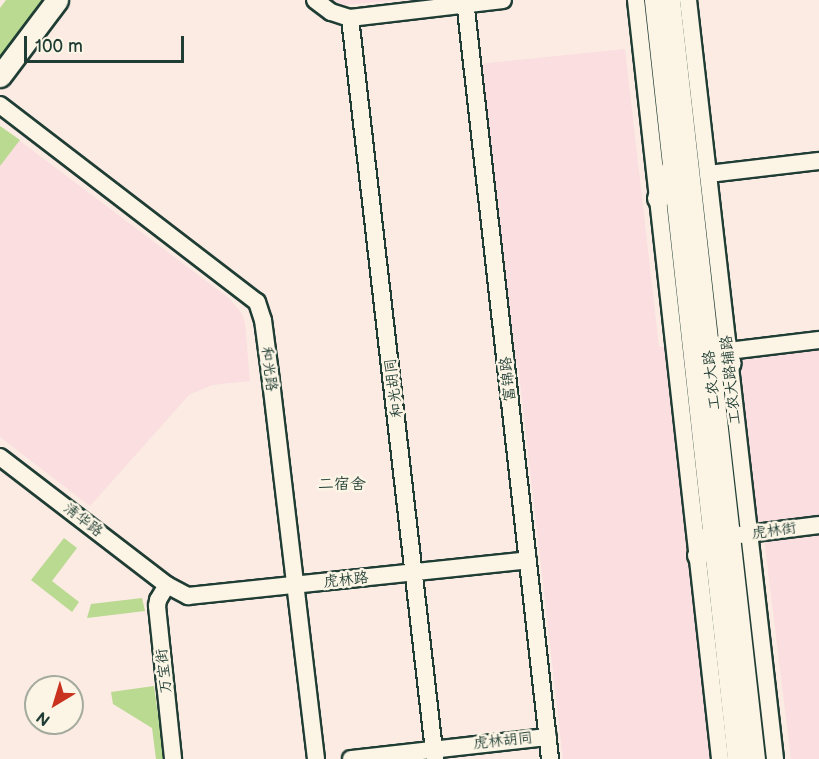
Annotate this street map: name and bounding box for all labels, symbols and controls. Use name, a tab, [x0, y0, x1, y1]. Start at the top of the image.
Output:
scale bar	[27, 24, 188, 62]
text: 100 m	[35, 36, 83, 57]
street label: 工农大路辅路	[717, 334, 745, 426]
street label: 和光路	[257, 346, 281, 392]
street label: 工农大路	[700, 349, 724, 411]
street label: 富锦路	[497, 356, 519, 402]
street label: 和光胡同	[381, 357, 407, 419]
district label: 二宿舍	[318, 475, 366, 495]
street label: 清华路	[60, 499, 106, 541]
street label: 虎林街	[750, 519, 798, 543]
street label: 虎林路	[323, 569, 369, 591]
street label: 万宝街	[153, 648, 175, 694]
north arrow	[24, 675, 84, 735]
text: N	[33, 707, 54, 729]
street label: 虎林胡同	[472, 729, 534, 753]

